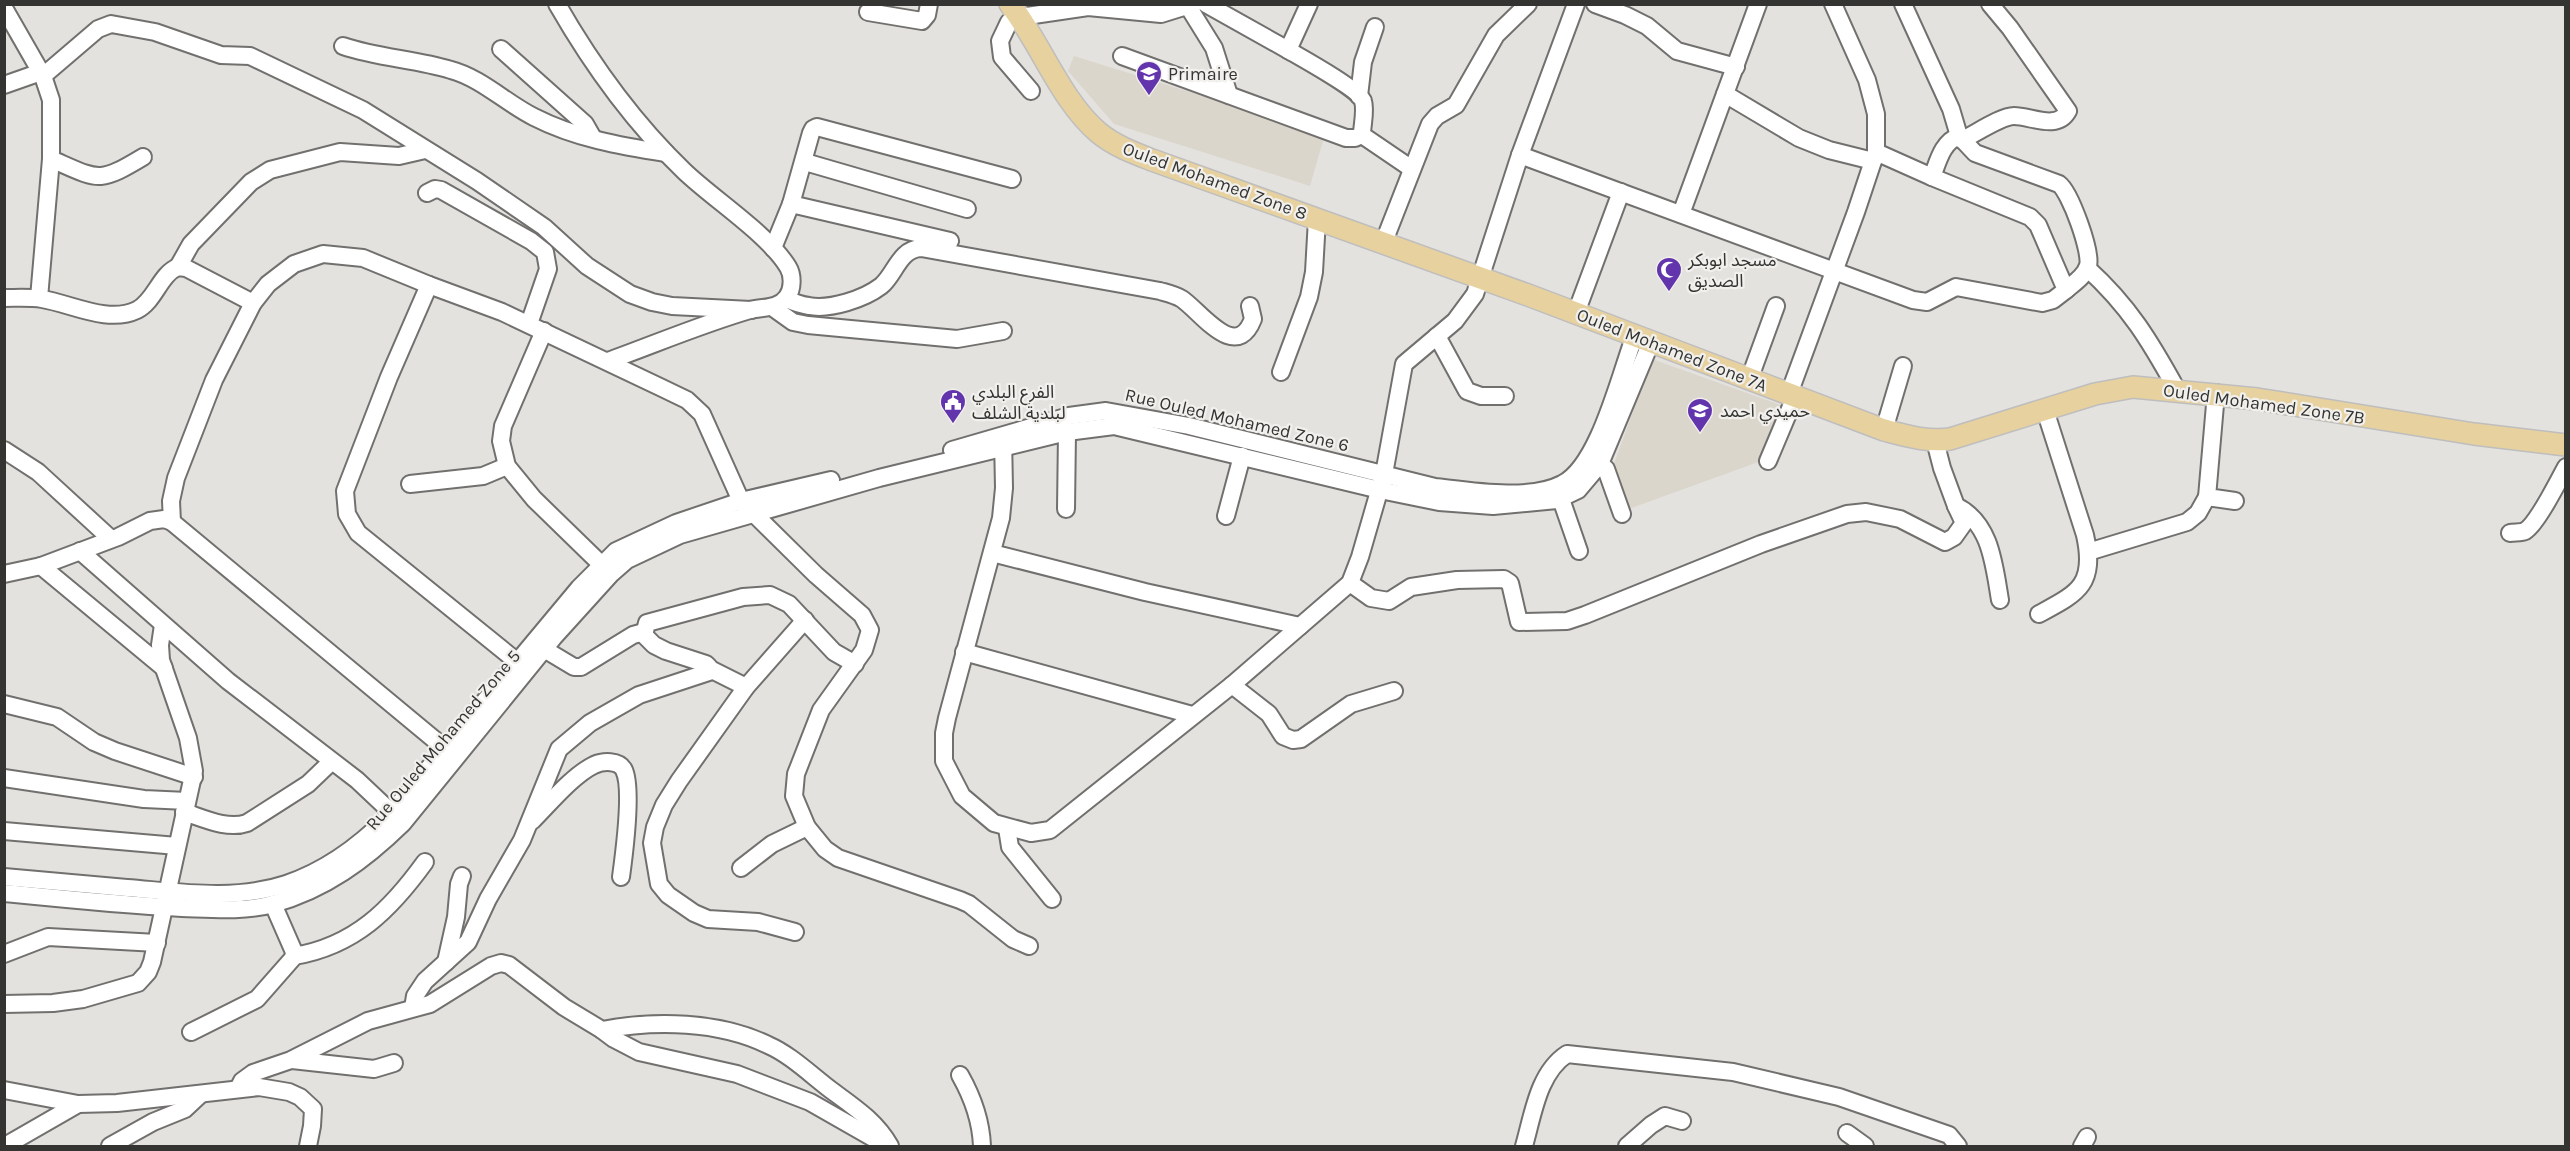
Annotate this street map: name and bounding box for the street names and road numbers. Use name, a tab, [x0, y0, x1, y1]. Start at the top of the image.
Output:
street label: Ouled Mohamed Zone 8	[1120, 137, 1310, 225]
street label: Ouled Mohamed Zone 7A	[1574, 303, 1770, 397]
street label: Ouled Mohamed Zone 7B	[2162, 379, 2366, 429]
street label: Rue Ouled Mohamed Zone 6	[1123, 383, 1351, 457]
street label: Rue Ouled Mohamed Zone 5	[361, 645, 525, 835]

